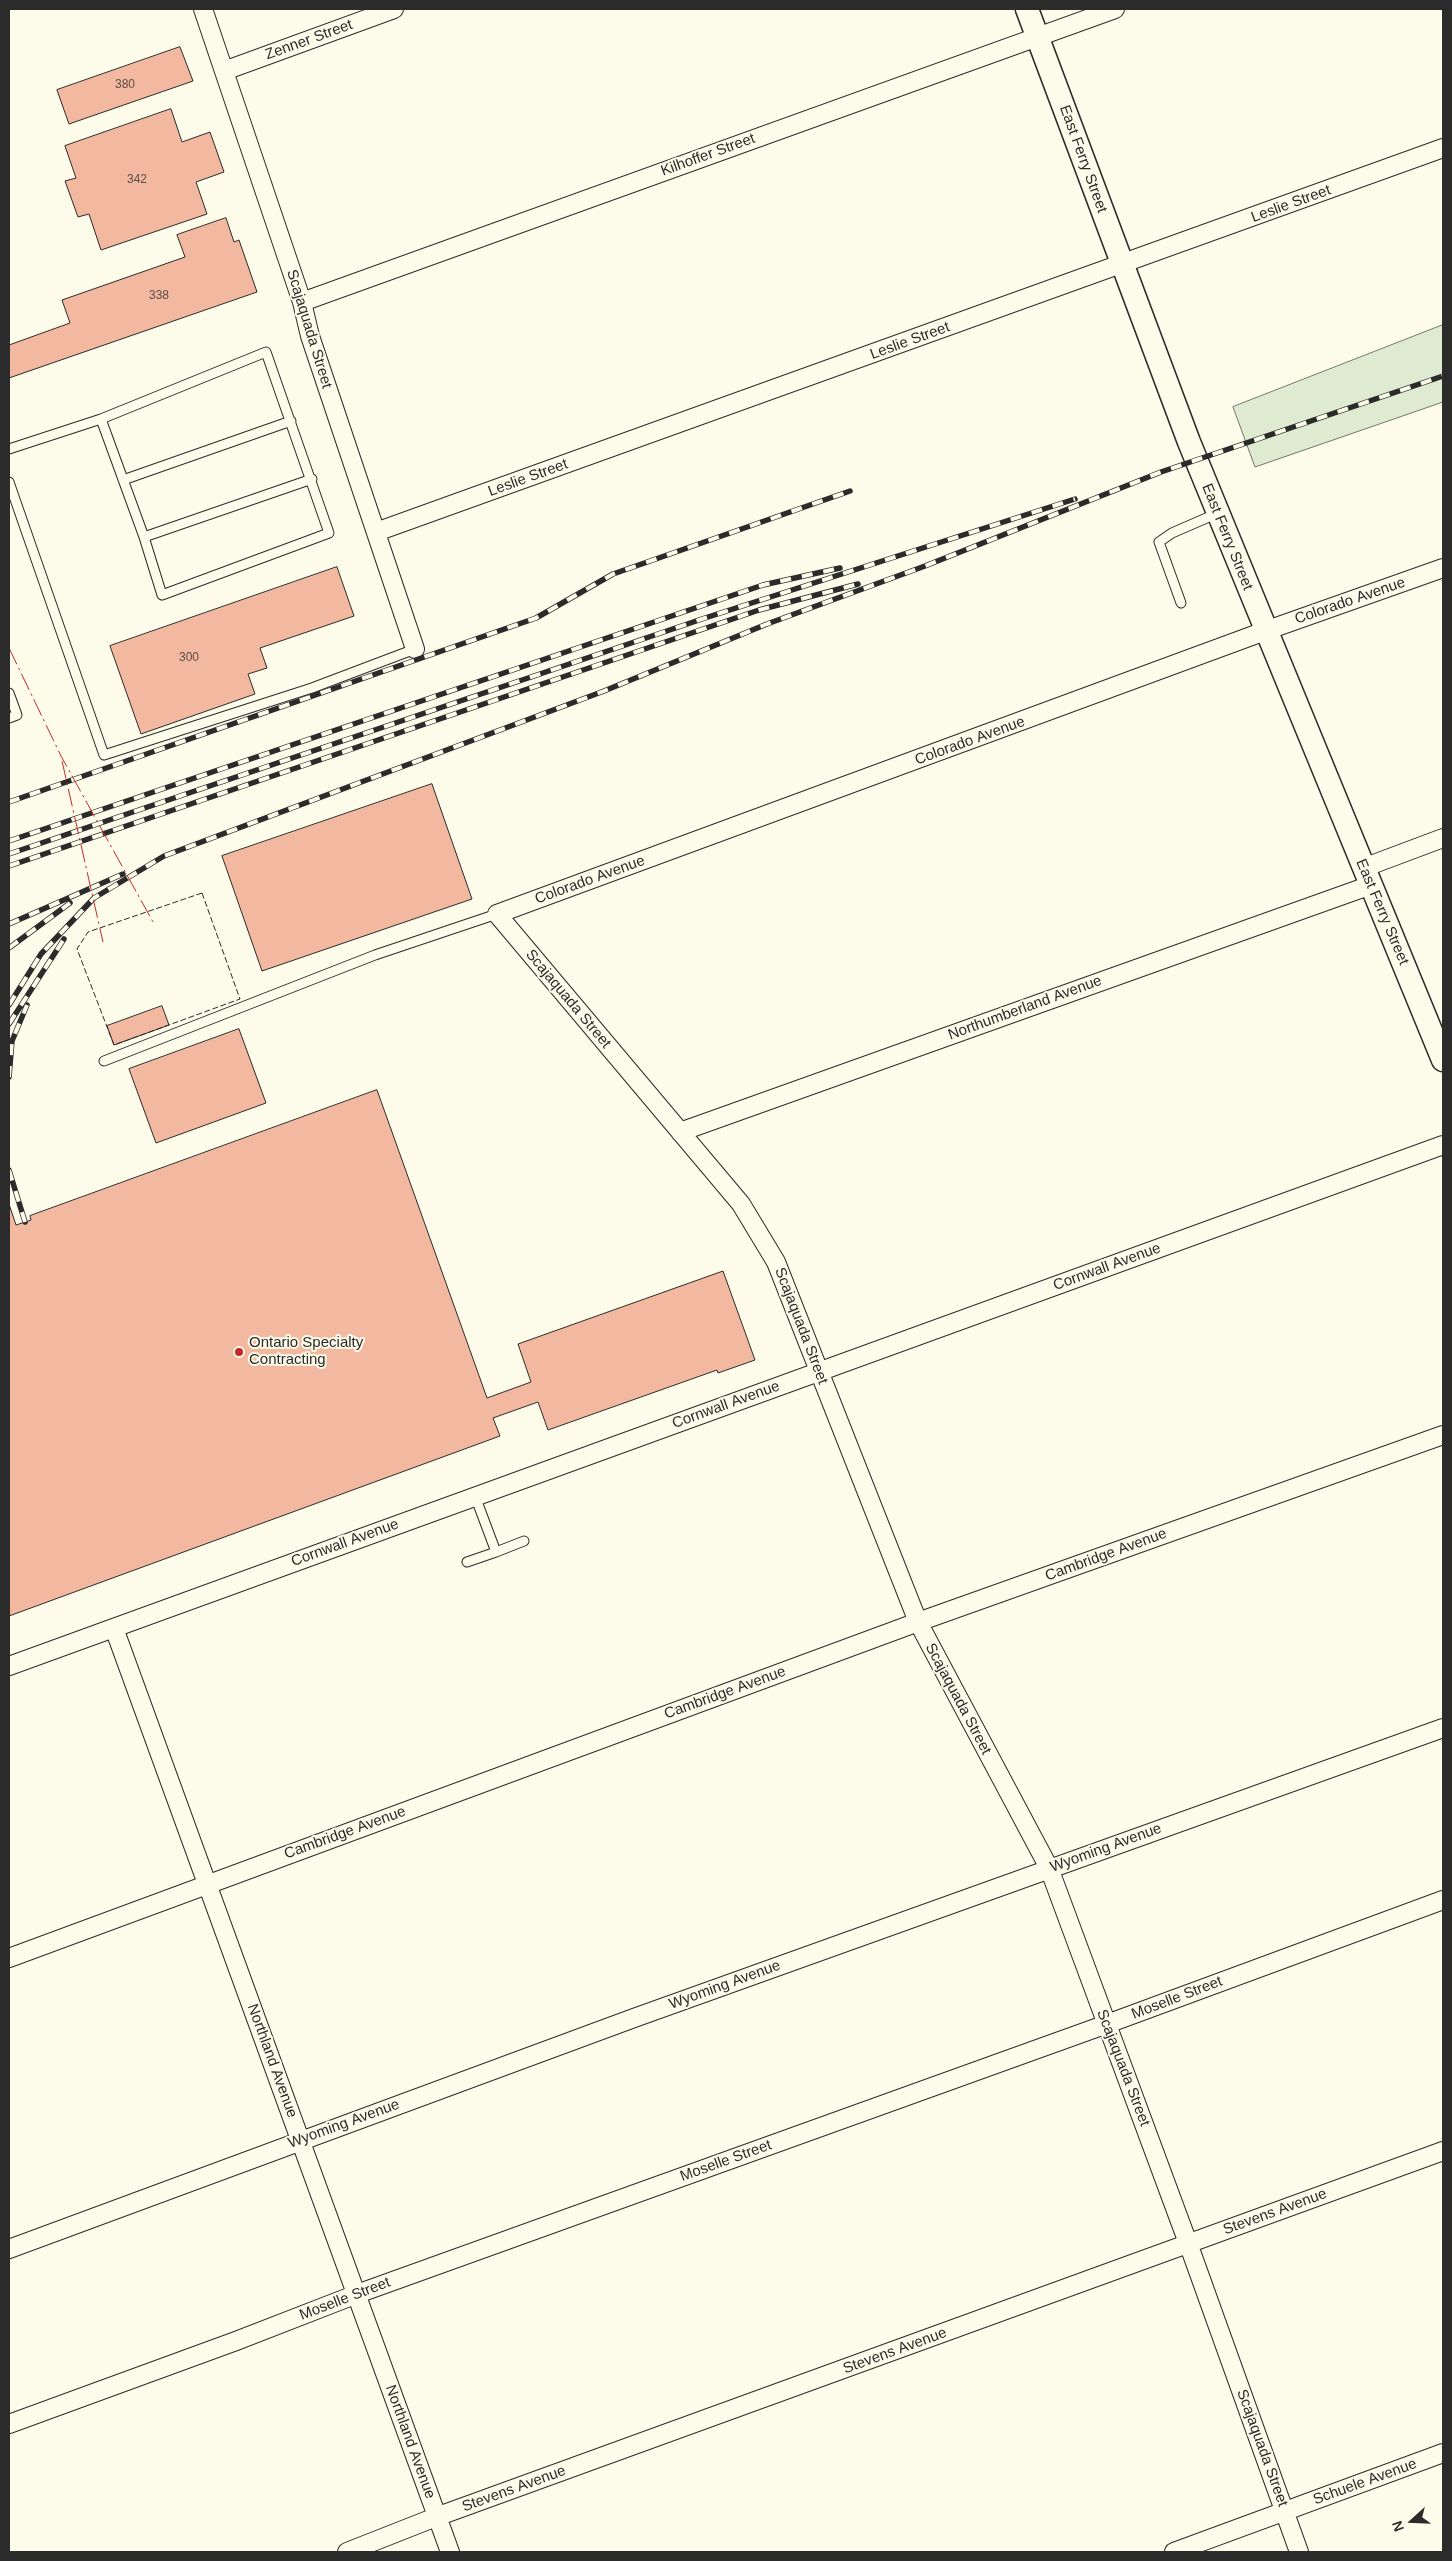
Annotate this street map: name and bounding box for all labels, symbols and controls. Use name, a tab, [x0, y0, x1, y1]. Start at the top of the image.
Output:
street label: Zenner Street	[263, 16, 355, 64]
house number: 380	[115, 78, 135, 92]
street label: East Ferry Street	[1055, 103, 1111, 215]
street label: Kilhoffer Street	[658, 130, 758, 180]
house number: 342	[127, 173, 147, 187]
street label: Leslie Street	[1249, 181, 1333, 227]
street label: Scajaquada Street	[282, 267, 336, 391]
house number: 338	[149, 289, 169, 303]
street label: Leslie Street	[868, 318, 952, 364]
street label: Leslie Street	[486, 455, 570, 501]
street label: East Ferry Street	[1197, 481, 1257, 593]
street label: Colorado Avenue	[1292, 574, 1408, 628]
house number: 300	[179, 651, 199, 665]
street label: Colorado Avenue	[913, 713, 1027, 769]
street label: Colorado Avenue	[533, 852, 647, 908]
street label: East Ferry Street	[1352, 856, 1412, 968]
street label: Scajaquada Street	[521, 946, 615, 1052]
street label: Northumberland Avenue	[946, 972, 1104, 1044]
street label: Cornwall Avenue	[1051, 1239, 1163, 1295]
street label: Scajaquada Street	[770, 1265, 832, 1387]
place label: Ontario Specialty Contracting	[249, 1334, 363, 1369]
marker: Ontario Specialty Contracting	[233, 1346, 245, 1358]
street label: Cornwall Avenue	[670, 1377, 782, 1433]
street label: Cornwall Avenue	[289, 1515, 401, 1571]
street label: Cambridge Avenue	[1043, 1525, 1169, 1585]
street label: Scajaquada Street	[921, 1640, 995, 1758]
street label: Cambridge Avenue	[662, 1663, 788, 1723]
street label: Cambridge Avenue	[282, 1803, 408, 1863]
street label: Wyoming Avenue	[1048, 1820, 1164, 1876]
street label: Wyoming Avenue	[667, 1957, 783, 2013]
street label: Moselle Street	[1129, 1972, 1225, 2024]
street label: Northland Avenue	[243, 2002, 301, 2120]
street label: Scajaquada Street	[1092, 2007, 1154, 2129]
street label: Wyoming Avenue	[286, 2096, 402, 2152]
street label: Moselle Street	[678, 2136, 774, 2186]
street label: Stevens Avenue	[1221, 2185, 1329, 2239]
street label: Moselle Street	[297, 2273, 393, 2325]
street label: Stevens Avenue	[841, 2324, 949, 2378]
street label: Northland Avenue	[381, 2383, 439, 2501]
street label: Scajaquada Street	[1232, 2387, 1292, 2509]
street label: Schuele Avenue	[1311, 2455, 1419, 2509]
street label: Stevens Avenue	[460, 2462, 568, 2516]
north arrow	[1387, 2496, 1437, 2546]
text: N	[1389, 2519, 1407, 2534]

